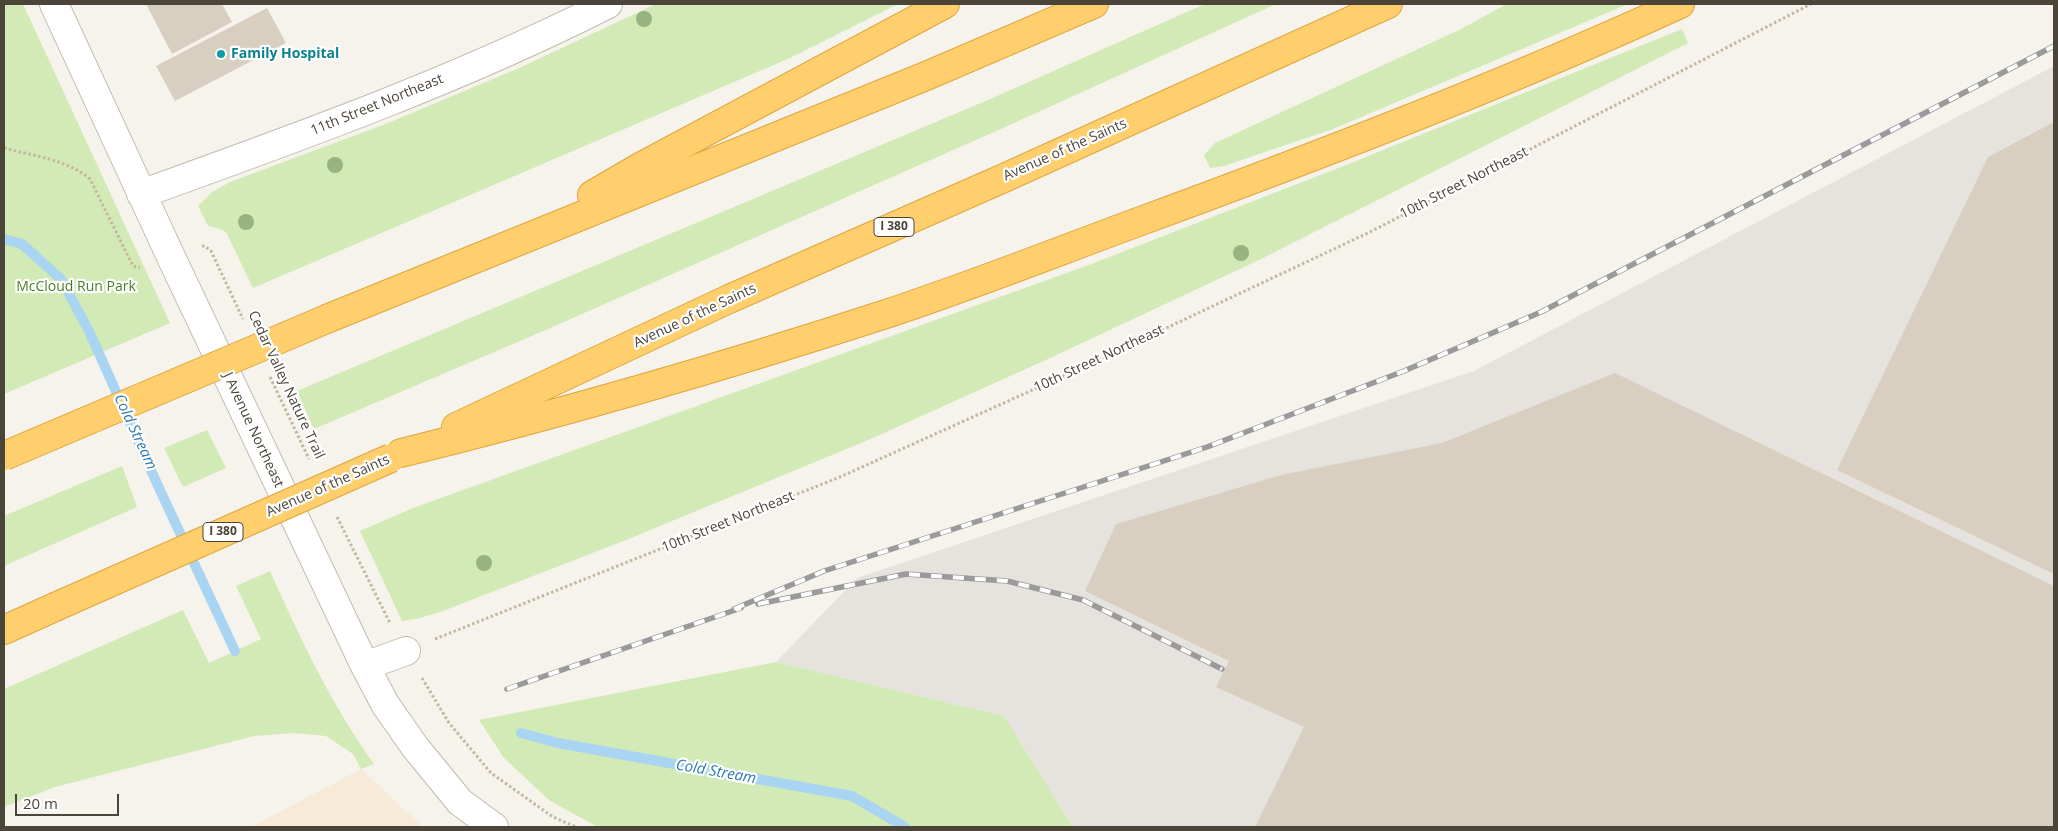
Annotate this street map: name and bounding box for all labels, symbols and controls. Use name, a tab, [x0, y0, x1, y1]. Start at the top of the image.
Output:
place label: Family Hospital	[231, 46, 339, 62]
marker: Family Hospital	[215, 48, 227, 60]
street label: 11th Street Northeast	[308, 71, 446, 139]
street label: Avenue of the Saints	[1001, 115, 1129, 185]
street label: 10th Street Northeast	[1397, 143, 1531, 223]
road number: I 380	[874, 218, 914, 236]
park label: McCloud Run Park	[16, 279, 136, 295]
street label: Avenue of the Saints	[631, 280, 759, 352]
street label: Cedar Valley Nature Trail	[244, 308, 328, 462]
street label: 10th Street Northeast	[1031, 321, 1167, 397]
street label: J Avenue Northeast	[219, 370, 287, 490]
water label: Cold Stream	[110, 391, 160, 473]
street label: Avenue of the Saints	[264, 451, 392, 521]
street label: 10th Street Northeast	[659, 488, 797, 556]
road number: I 380	[203, 522, 243, 542]
water label: Cold Stream	[675, 756, 757, 788]
scale bar	[18, 784, 121, 816]
text: 20 m	[23, 793, 58, 813]

